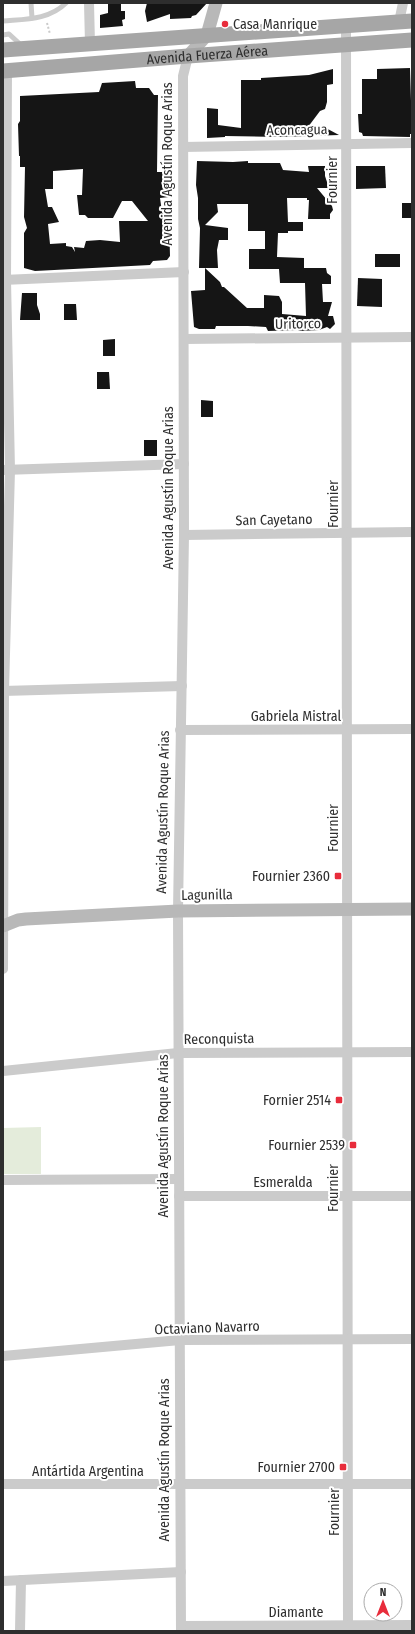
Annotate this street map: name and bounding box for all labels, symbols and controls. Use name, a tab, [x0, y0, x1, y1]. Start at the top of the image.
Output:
place label: Casa Manrique	[233, 16, 317, 33]
marker: Casa Manrique	[220, 19, 230, 29]
street label: Avenida Fuerza Aérea	[146, 42, 269, 68]
street label: Avenida Agustín Roque Arias	[159, 82, 176, 246]
street label: Aconcagua	[266, 121, 328, 139]
street label: Fournier	[324, 156, 341, 204]
street label: Uritorco	[275, 315, 321, 333]
street label: Avenida Agustín Roque Arias	[160, 406, 177, 570]
street label: Fournier	[325, 480, 342, 528]
street label: San Cayetano	[235, 511, 313, 529]
street label: Gabriela Mistral	[251, 708, 341, 725]
street label: Avenida Agustín Roque Arias	[153, 730, 173, 894]
street label: Fournier	[325, 804, 342, 852]
place label: Fournier 2360	[252, 868, 330, 885]
marker: Fournier 2360	[333, 871, 343, 881]
street label: Lagunilla	[181, 886, 233, 904]
street label: Reconquista	[184, 1030, 255, 1048]
street label: Avenida Agustín Roque Arias	[155, 1054, 172, 1218]
place label: Fornier 2514	[263, 1092, 331, 1109]
marker: Fornier 2514	[334, 1095, 344, 1105]
place label: Fournier 2539	[268, 1137, 345, 1154]
marker: Fournier 2539	[348, 1140, 358, 1150]
street label: Fournier	[325, 1164, 342, 1212]
street label: Esmeralda	[253, 1174, 313, 1191]
street label: Octaviano Navarro	[154, 1318, 260, 1338]
street label: Avenida Agustín Roque Arias	[156, 1378, 173, 1542]
place label: Fournier 2700	[258, 1459, 335, 1476]
marker: Fournier 2700	[338, 1462, 348, 1472]
street label: Antártida Argentina	[32, 1463, 144, 1480]
street label: Fournier	[326, 1488, 343, 1536]
north arrow	[363, 1582, 403, 1622]
text: N	[380, 1586, 386, 1599]
street label: Diamante	[269, 1604, 323, 1621]

